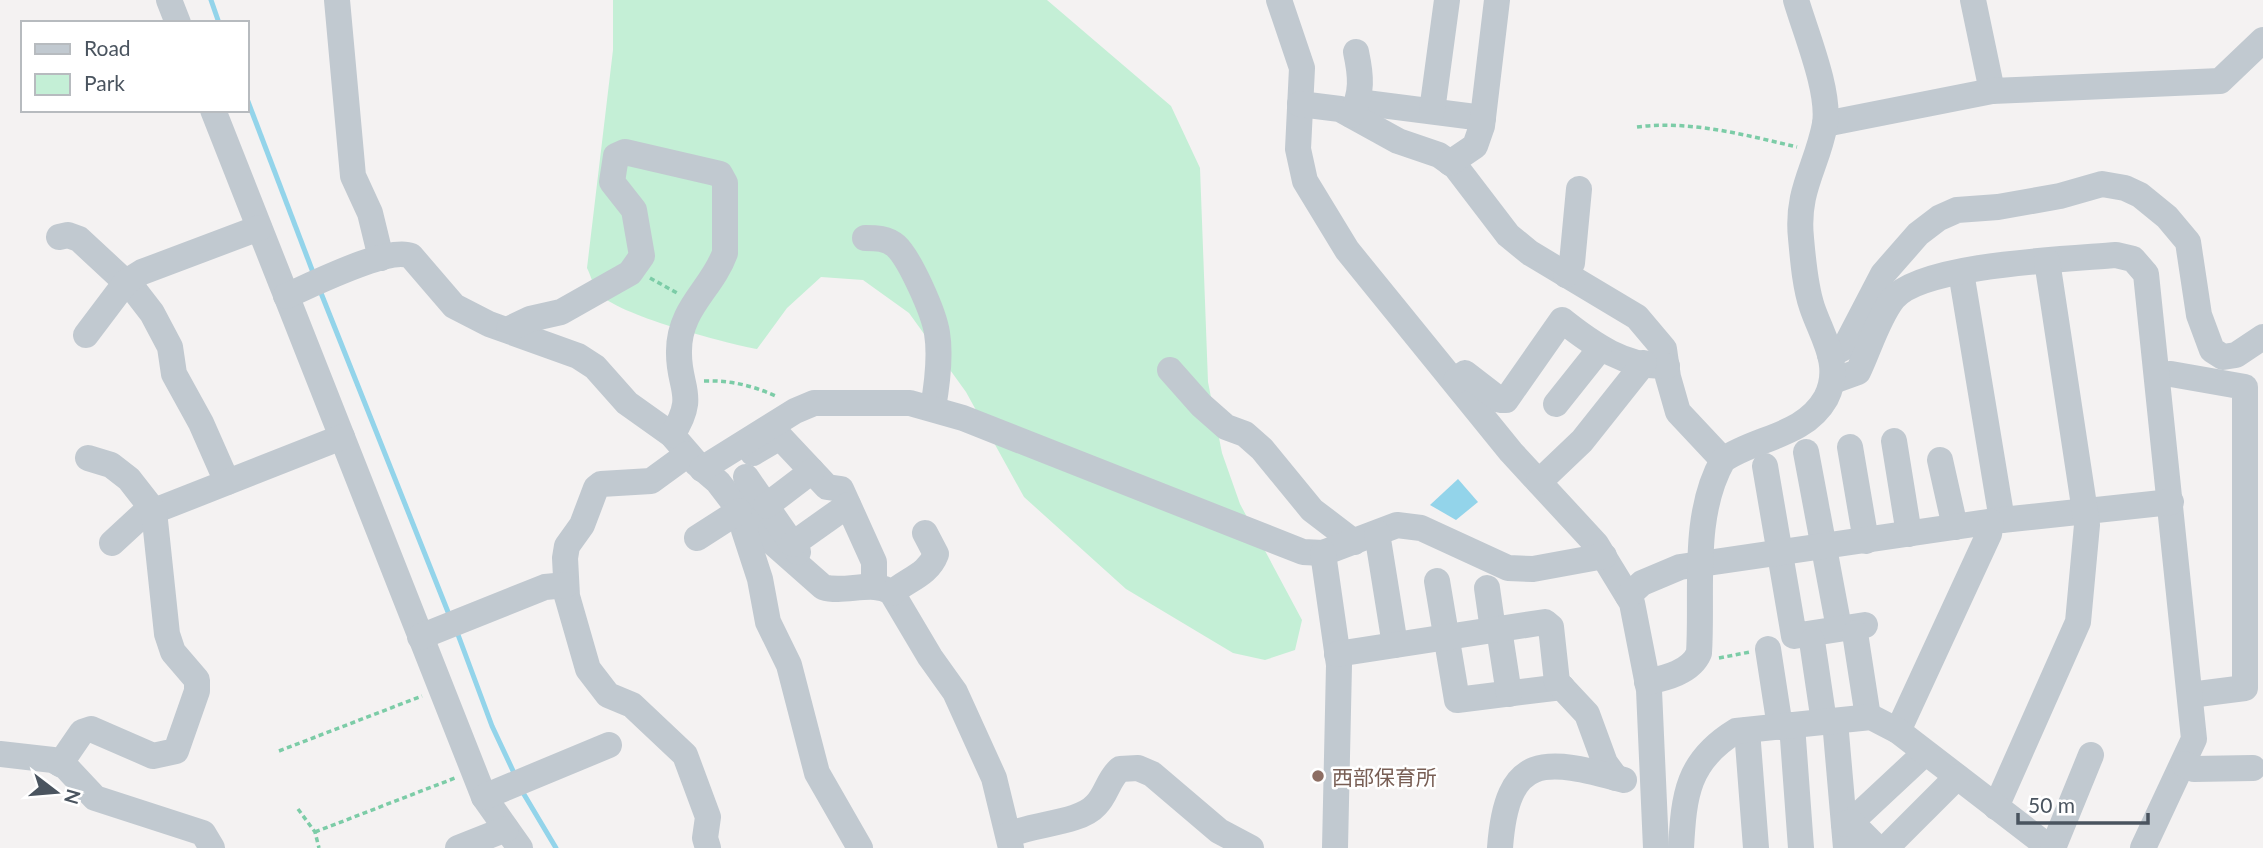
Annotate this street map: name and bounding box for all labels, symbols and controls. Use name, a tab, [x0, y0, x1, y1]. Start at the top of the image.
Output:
legend	[21, 21, 248, 112]
text: Road	[84, 35, 131, 60]
text: Park	[84, 70, 125, 95]
north arrow	[21, 757, 91, 827]
place label: 西部保育所	[1332, 764, 1437, 789]
marker: 西部保育所	[1310, 768, 1326, 784]
scale bar	[2018, 782, 2148, 826]
text: N	[60, 787, 86, 807]
text: 50 m	[2028, 792, 2075, 817]

